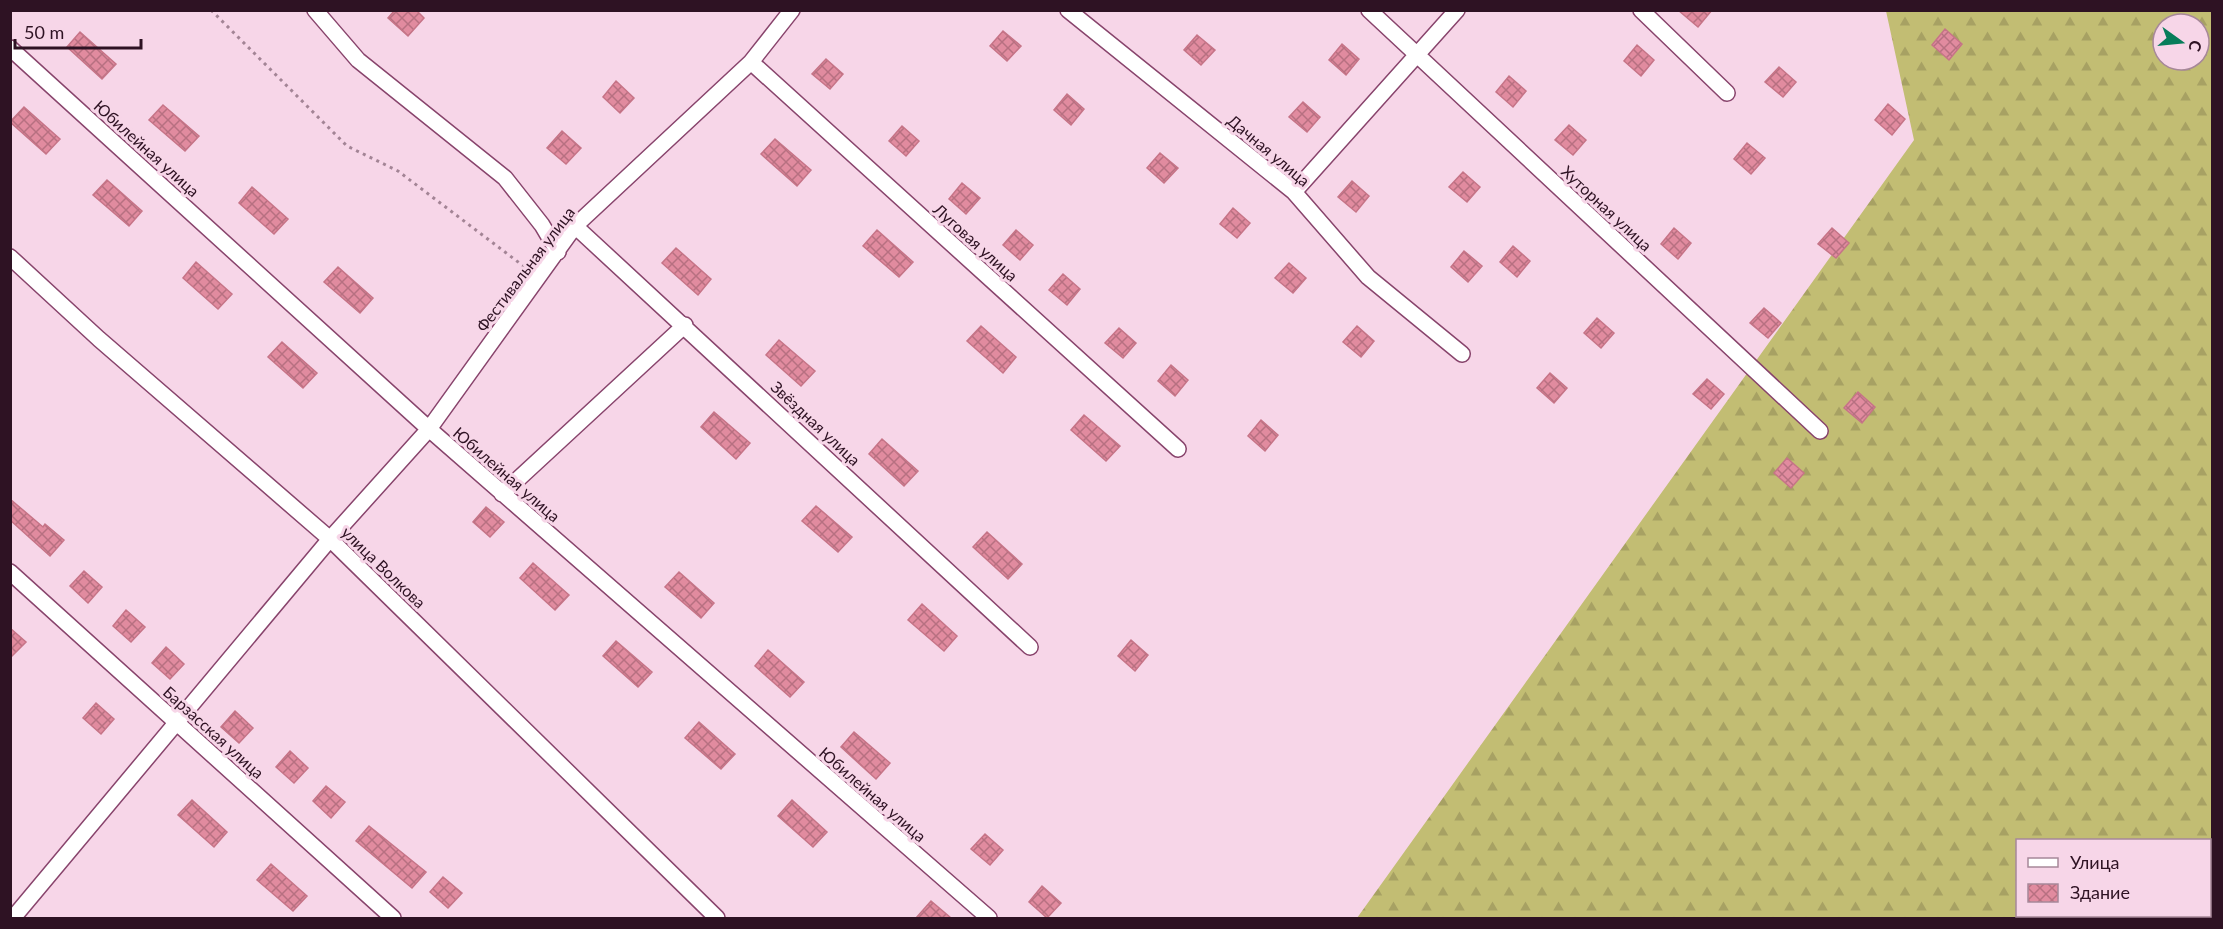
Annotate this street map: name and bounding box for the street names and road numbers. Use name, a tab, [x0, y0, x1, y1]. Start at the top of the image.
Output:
street label: Юбилейная улица	[91, 96, 203, 200]
street label: Дачная улица	[1224, 110, 1314, 190]
street label: Хуторная улица	[1558, 161, 1656, 255]
street label: Луговая улица	[929, 199, 1022, 285]
street label: Фестивальная улица	[472, 203, 578, 335]
street label: Звёздная улица	[767, 377, 865, 469]
street label: Юбилейная улица	[450, 423, 564, 525]
street label: улица Волкова	[338, 522, 430, 612]
street label: Барзасская улица	[160, 682, 268, 782]
street label: Юбилейная улица	[816, 743, 930, 845]

